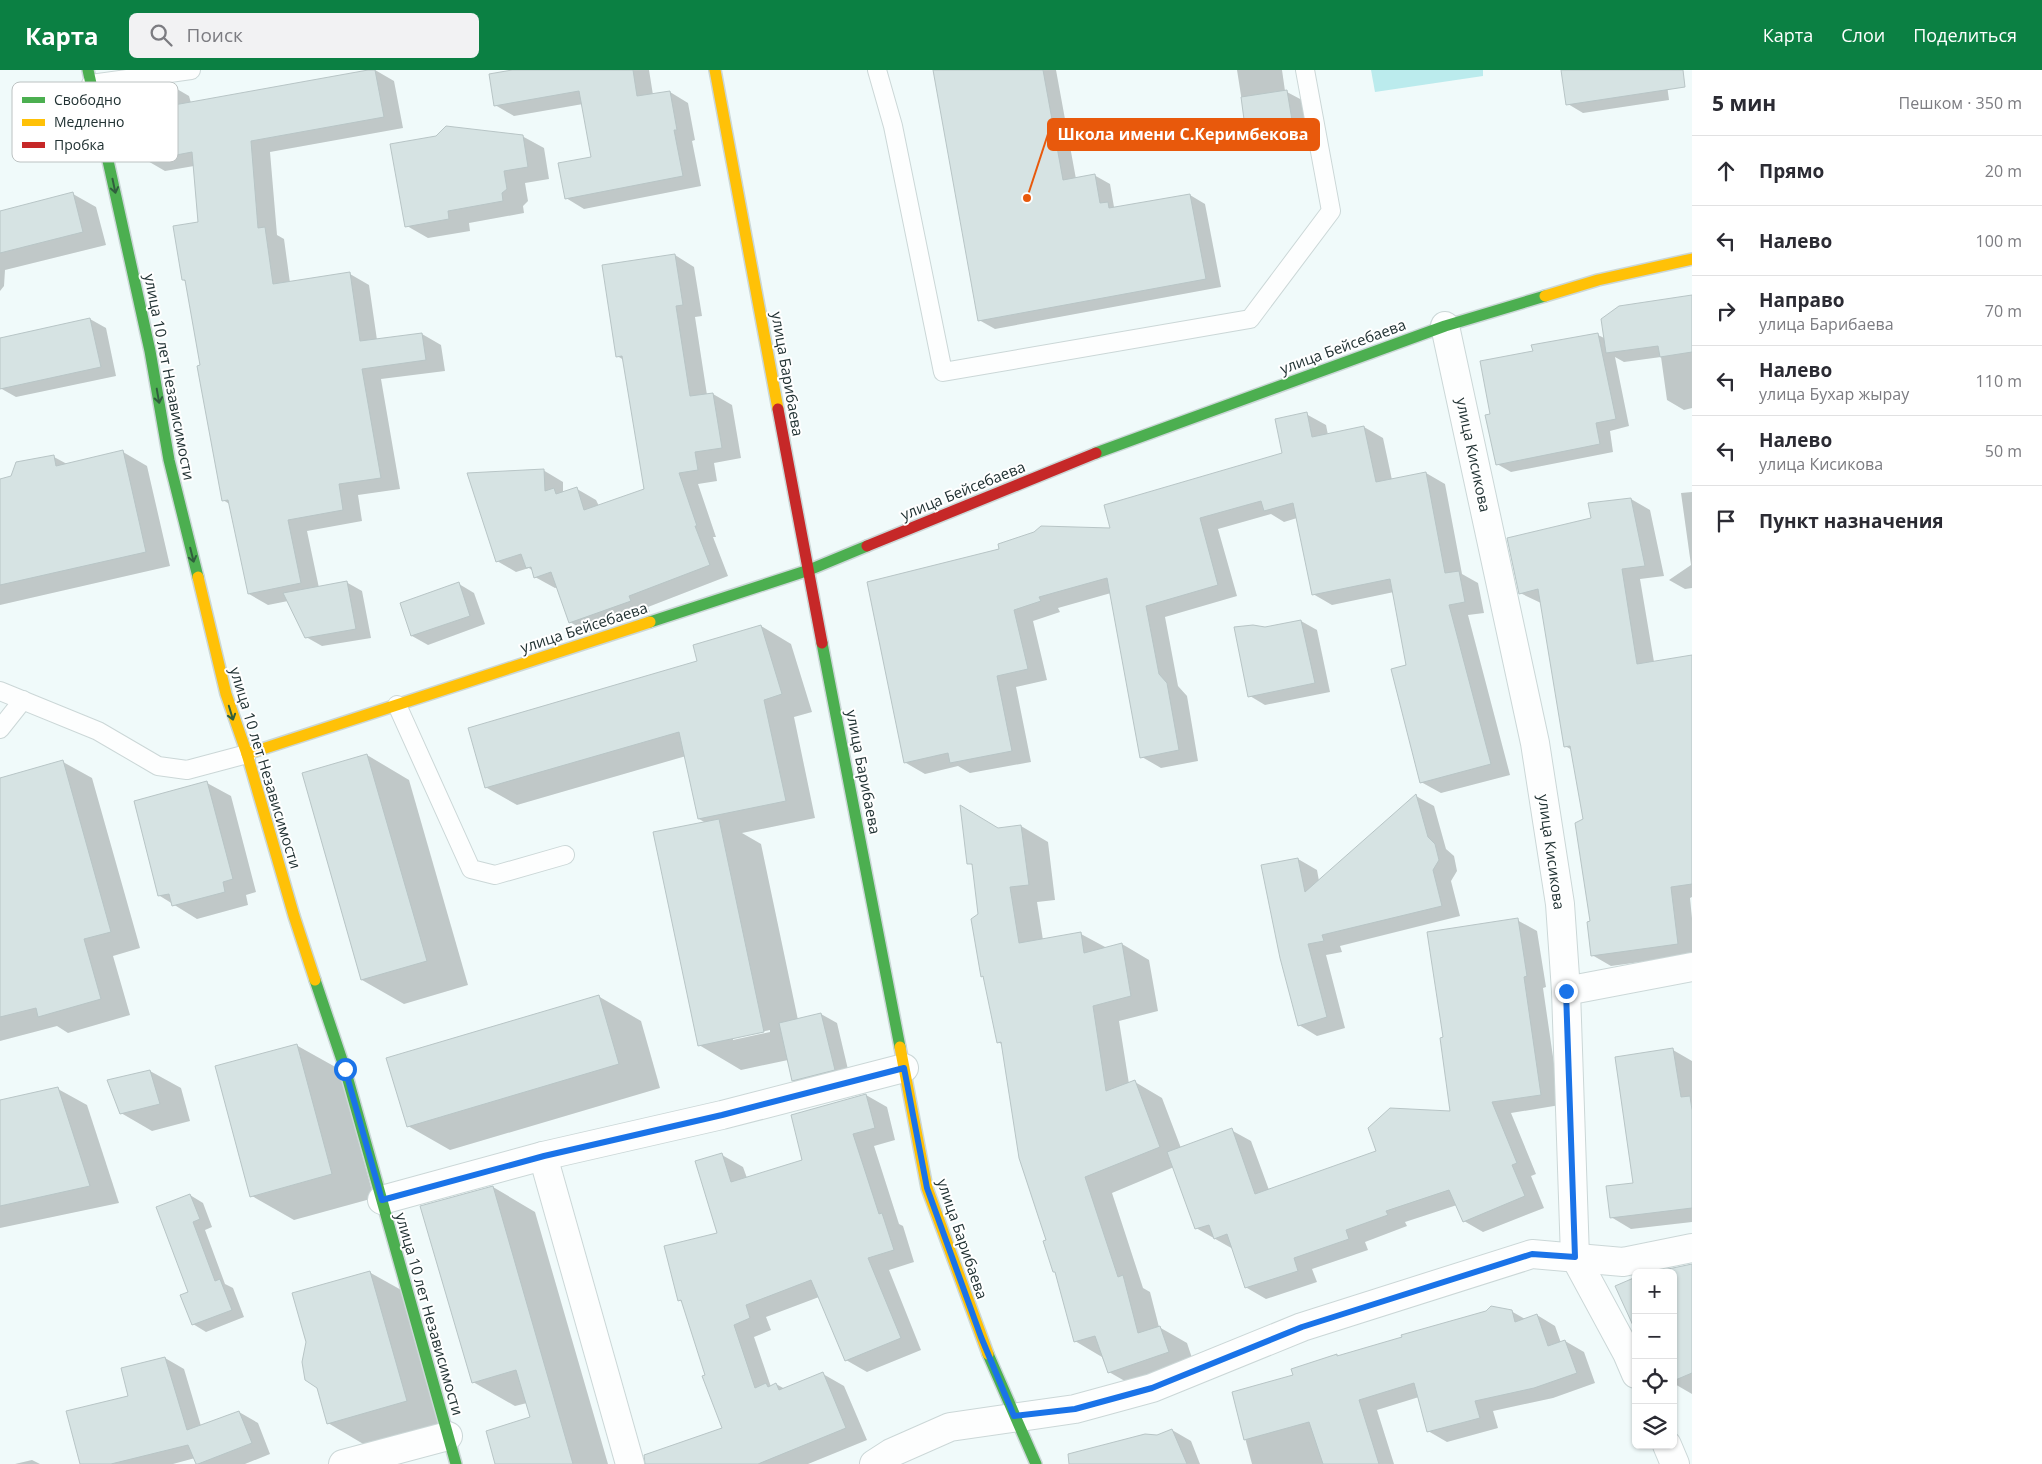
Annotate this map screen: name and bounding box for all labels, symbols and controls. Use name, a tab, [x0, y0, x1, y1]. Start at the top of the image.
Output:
search box	[129, 13, 479, 58]
text: Карта	[25, 19, 99, 52]
icon: search	[147, 21, 175, 49]
text: Поиск	[187, 22, 243, 48]
text: Карта	[1763, 23, 1813, 47]
text: Слои	[1841, 23, 1885, 47]
text: Поделиться	[1913, 23, 2017, 47]
legend	[12, 82, 178, 162]
text: 5 мин	[1712, 89, 1776, 117]
text: Свободно	[54, 90, 121, 109]
text: Пешком · 350 m	[1899, 92, 2022, 114]
text: Медленно	[54, 112, 125, 131]
callout: Школа имени С.Керимбекова	[1048, 119, 1319, 150]
text: Школа имени С.Керимбекова	[1057, 123, 1309, 145]
text: Пробка	[54, 135, 105, 154]
icon: ahead	[1712, 157, 1740, 185]
text: Прямо	[1759, 158, 1824, 184]
text: 20 m	[1985, 160, 2022, 182]
one-way arrow	[109, 178, 119, 194]
icon: left	[1712, 227, 1740, 255]
text: Налево	[1759, 228, 1832, 254]
text: 100 m	[1976, 230, 2022, 252]
street label: улица 10 лет Независимости	[140, 272, 200, 482]
text: Направо	[1759, 287, 1845, 313]
icon: right	[1712, 297, 1740, 325]
text: 70 m	[1985, 300, 2022, 322]
street label: улица Барибаева	[767, 310, 809, 438]
text: улица Барибаева	[1759, 313, 1894, 335]
street label: улица Бейсебаева	[1277, 314, 1408, 378]
text: Налево	[1759, 357, 1832, 383]
icon: left	[1712, 367, 1740, 395]
text: 110 m	[1976, 370, 2022, 392]
text: улица Бухар жырау	[1759, 383, 1909, 405]
one-way arrow	[153, 388, 163, 404]
street label: улица Кисикова	[1452, 396, 1496, 514]
text: Налево	[1759, 427, 1832, 453]
icon: left	[1712, 437, 1740, 465]
text: 50 m	[1985, 440, 2022, 462]
text: улица Кисикова	[1759, 453, 1883, 475]
street label: улица Бейсебаева	[897, 456, 1028, 524]
icon: arrive	[1712, 507, 1740, 535]
text: Пункт назначения	[1759, 508, 1944, 534]
one-way arrow	[188, 547, 197, 563]
street label: улица Бейсебаева	[518, 597, 650, 657]
street label: улица 10 лет Независимости	[226, 664, 306, 871]
one-way arrow	[227, 704, 237, 720]
street label: улица Барибаева	[842, 708, 886, 836]
street label: улица Кисикова	[1534, 793, 1570, 911]
route end	[1555, 980, 1578, 1003]
route start	[334, 1058, 357, 1081]
street label: улица Барибаева	[933, 1176, 993, 1302]
street label: улица 10 лет Независимости	[391, 1210, 469, 1417]
map controls	[1632, 1269, 1677, 1449]
button: +	[1632, 1269, 1677, 1314]
button: −	[1632, 1314, 1677, 1359]
button: locate	[1632, 1359, 1677, 1404]
button: layers	[1632, 1404, 1677, 1449]

